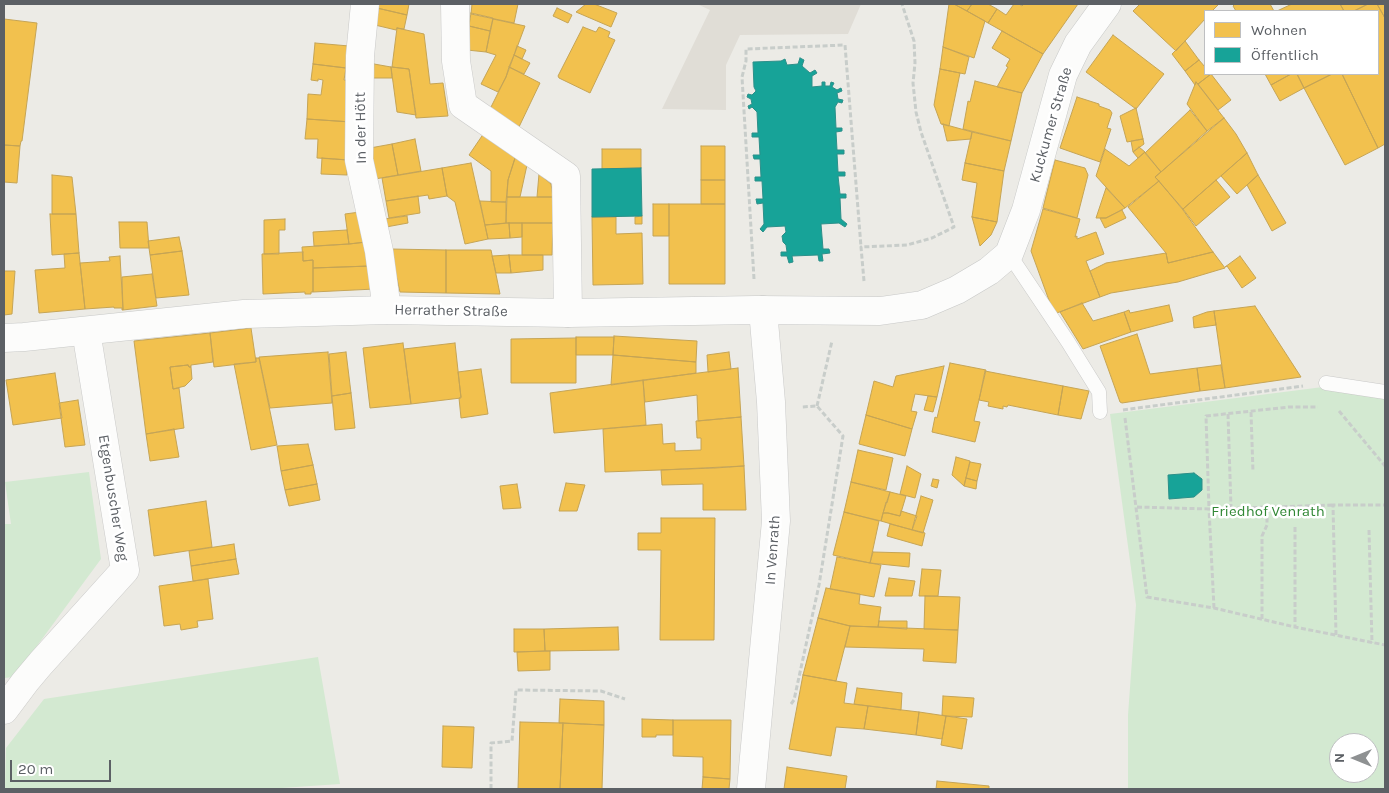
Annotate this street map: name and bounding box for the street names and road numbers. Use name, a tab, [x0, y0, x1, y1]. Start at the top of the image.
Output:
street label: Kuckumer Straße	[1026, 65, 1076, 185]
street label: In der Hött	[351, 92, 371, 164]
street label: Herrather Straße	[394, 301, 508, 321]
street label: Etgenbuscher Weg	[94, 434, 132, 562]
street label: In Venrath	[762, 515, 784, 585]

